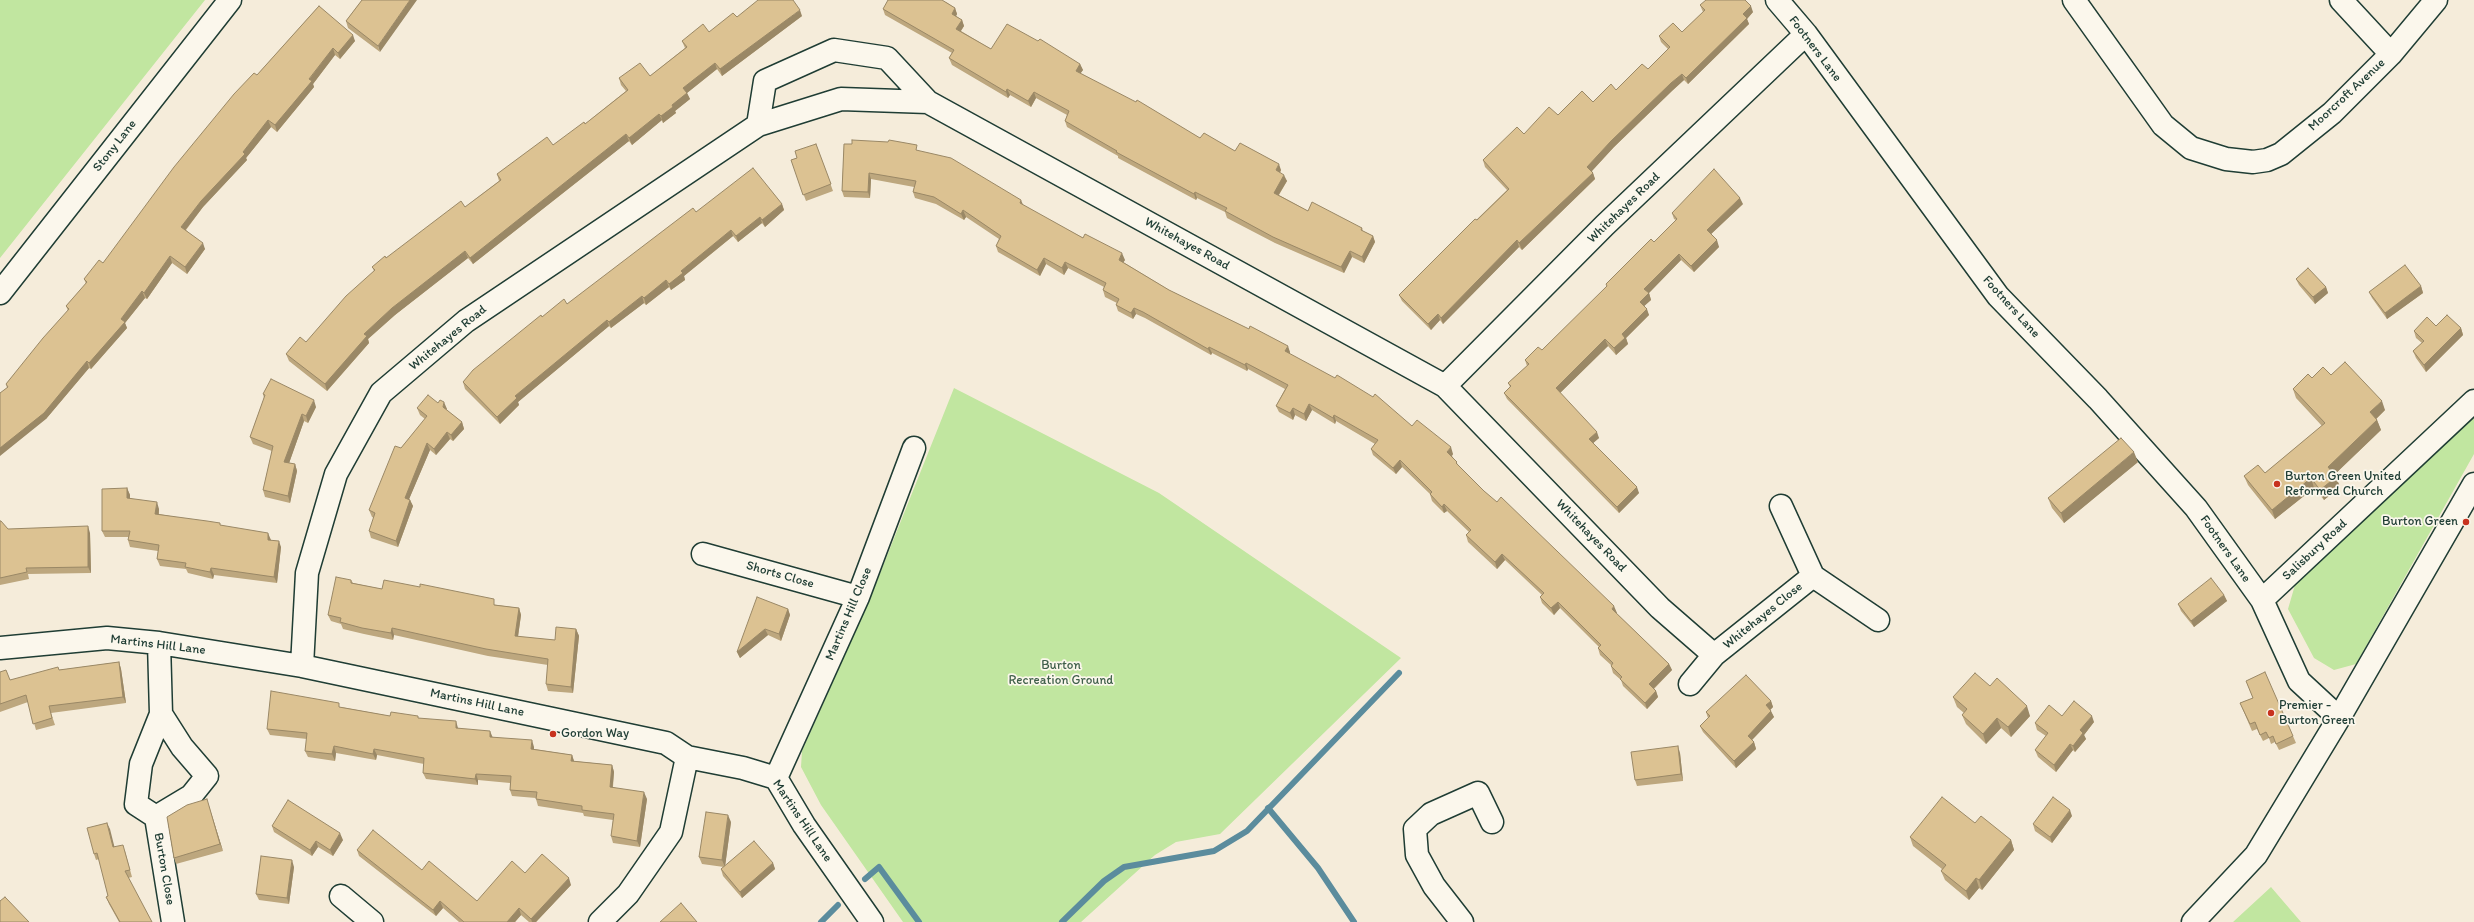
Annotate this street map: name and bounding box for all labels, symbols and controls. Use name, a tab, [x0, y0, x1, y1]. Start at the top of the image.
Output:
street label: Footners Lane	[1785, 13, 1845, 85]
street label: Moorcroft Avenue	[2305, 55, 2389, 135]
street label: Stony Lane	[90, 117, 140, 175]
street label: Whitehayes Road	[1584, 169, 1664, 247]
street label: Whitehayes Road	[1142, 214, 1232, 274]
street label: Footners Lane	[1979, 273, 2043, 341]
street label: Whitehayes Road	[406, 302, 490, 374]
place label: Burton Green United Reformed Church	[2285, 469, 2401, 500]
marker: Burton Green United Reformed Church	[2272, 479, 2282, 489]
street label: Whitehayes Road	[1552, 496, 1630, 576]
street label: Footners Lane	[2196, 512, 2254, 586]
place label: Burton Green	[2382, 514, 2458, 530]
street label: Salisbury Road	[2279, 516, 2351, 584]
marker: Burton Green	[2461, 517, 2471, 527]
street label: Shorts Close	[744, 558, 816, 592]
street label: Martins Hill Close	[822, 565, 876, 663]
street label: Whitehayes Close	[1720, 579, 1806, 653]
street label: Martins Hill Lane	[109, 631, 207, 659]
park label: Burton Recreation Ground	[1009, 658, 1113, 689]
street label: Martins Hill Lane	[428, 685, 526, 721]
place label: Premier - Burton Green	[2279, 698, 2355, 729]
marker: Premier - Burton Green	[2266, 708, 2276, 718]
place label: Gordon Way	[561, 726, 629, 742]
marker: Gordon Way	[548, 729, 558, 739]
street label: Martins Hill Lane	[769, 777, 835, 865]
street label: Burton Close	[150, 832, 178, 906]

